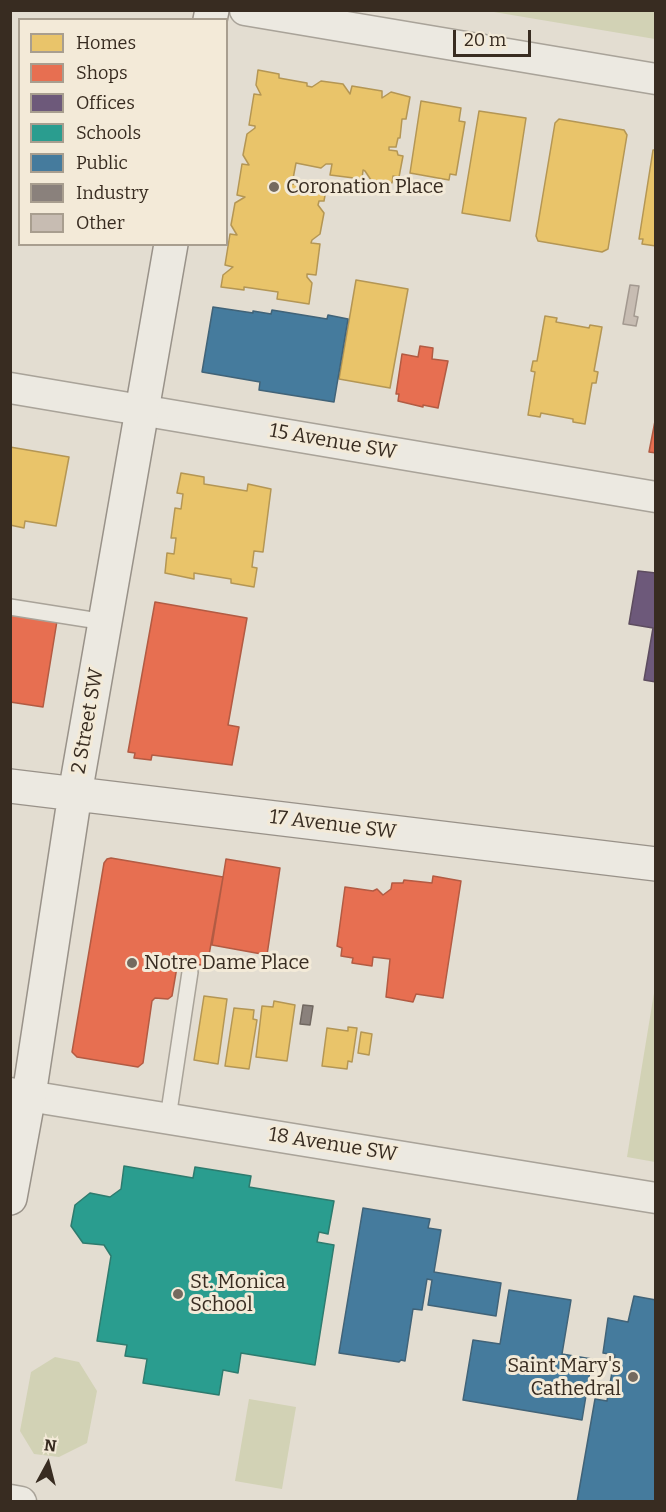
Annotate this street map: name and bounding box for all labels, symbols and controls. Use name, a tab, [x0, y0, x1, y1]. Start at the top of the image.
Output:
legend	[18, 18, 228, 246]
scale bar	[456, 18, 534, 56]
text: 20 m	[464, 29, 506, 51]
text: Homes	[76, 32, 136, 54]
text: Shops	[76, 62, 128, 84]
text: Offices	[76, 92, 135, 114]
text: Schools	[76, 122, 141, 144]
text: Public	[76, 152, 128, 174]
place label: Coronation Place	[286, 175, 444, 199]
marker: Coronation Place	[267, 180, 281, 194]
text: Industry	[76, 182, 148, 204]
text: Other	[76, 212, 125, 234]
street label: 15 Avenue SW	[268, 419, 398, 465]
street label: 2 Street SW	[67, 666, 109, 776]
street label: 17 Avenue SW	[268, 805, 398, 845]
place label: Notre Dame Place	[144, 951, 309, 975]
marker: Notre Dame Place	[125, 956, 139, 970]
street label: 18 Avenue SW	[267, 1123, 399, 1167]
place label: St. Monica School	[190, 1270, 286, 1317]
marker: St. Monica School	[171, 1287, 185, 1301]
place label: Saint Mary's Cathedral	[507, 1354, 621, 1401]
marker: Saint Mary's Cathedral	[626, 1370, 640, 1384]
north arrow	[18, 1434, 78, 1494]
text: N	[43, 1435, 58, 1456]

